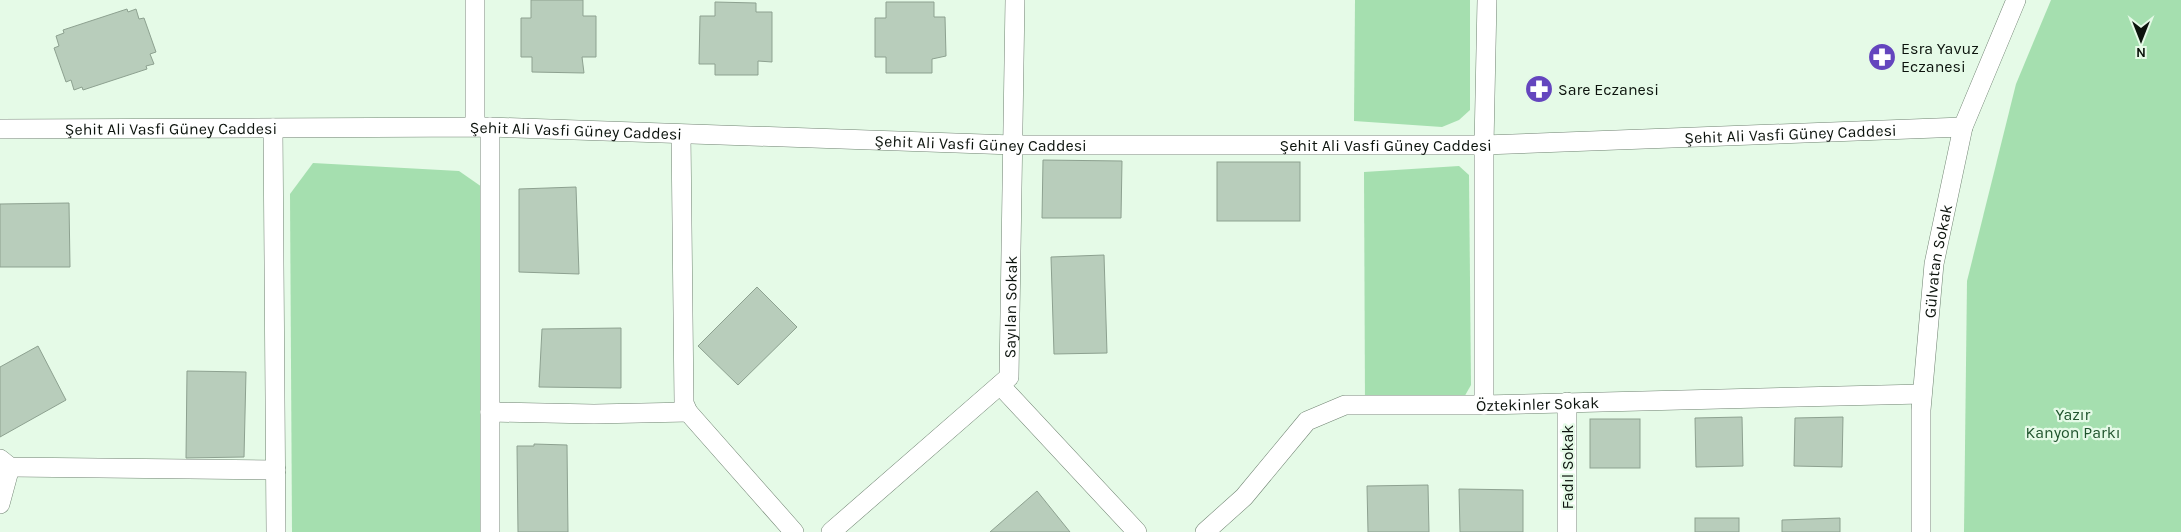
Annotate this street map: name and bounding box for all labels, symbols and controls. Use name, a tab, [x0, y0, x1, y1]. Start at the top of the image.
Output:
north arrow	[2116, 15, 2166, 65]
place label: Esra Yavuz Eczanesi	[1901, 39, 1979, 76]
pharmacy icon: Esra Yavuz Eczanesi	[1867, 42, 1897, 72]
text: N	[2136, 44, 2146, 61]
pharmacy icon: Sare Eczanesi	[1524, 74, 1554, 104]
place label: Sare Eczanesi	[1558, 80, 1659, 99]
street label: Şehit Ali Vasfi Güney Caddesi	[470, 118, 682, 144]
street label: Şehit Ali Vasfi Güney Caddesi	[65, 119, 277, 139]
street label: Şehit Ali Vasfi Güney Caddesi	[1684, 121, 1897, 147]
street label: Şehit Ali Vasfi Güney Caddesi	[874, 131, 1087, 155]
street label: Şehit Ali Vasfi Güney Caddesi	[1279, 136, 1492, 155]
street label: Gülvatan Sokak	[1920, 203, 1956, 319]
street label: Sayılan Sokak	[1000, 256, 1021, 359]
street label: Öztekinler Sokak	[1476, 393, 1599, 415]
park label: Yazır Kanyon Parkı	[2025, 405, 2121, 442]
street label: Fadıl Sokak	[1558, 425, 1577, 509]

